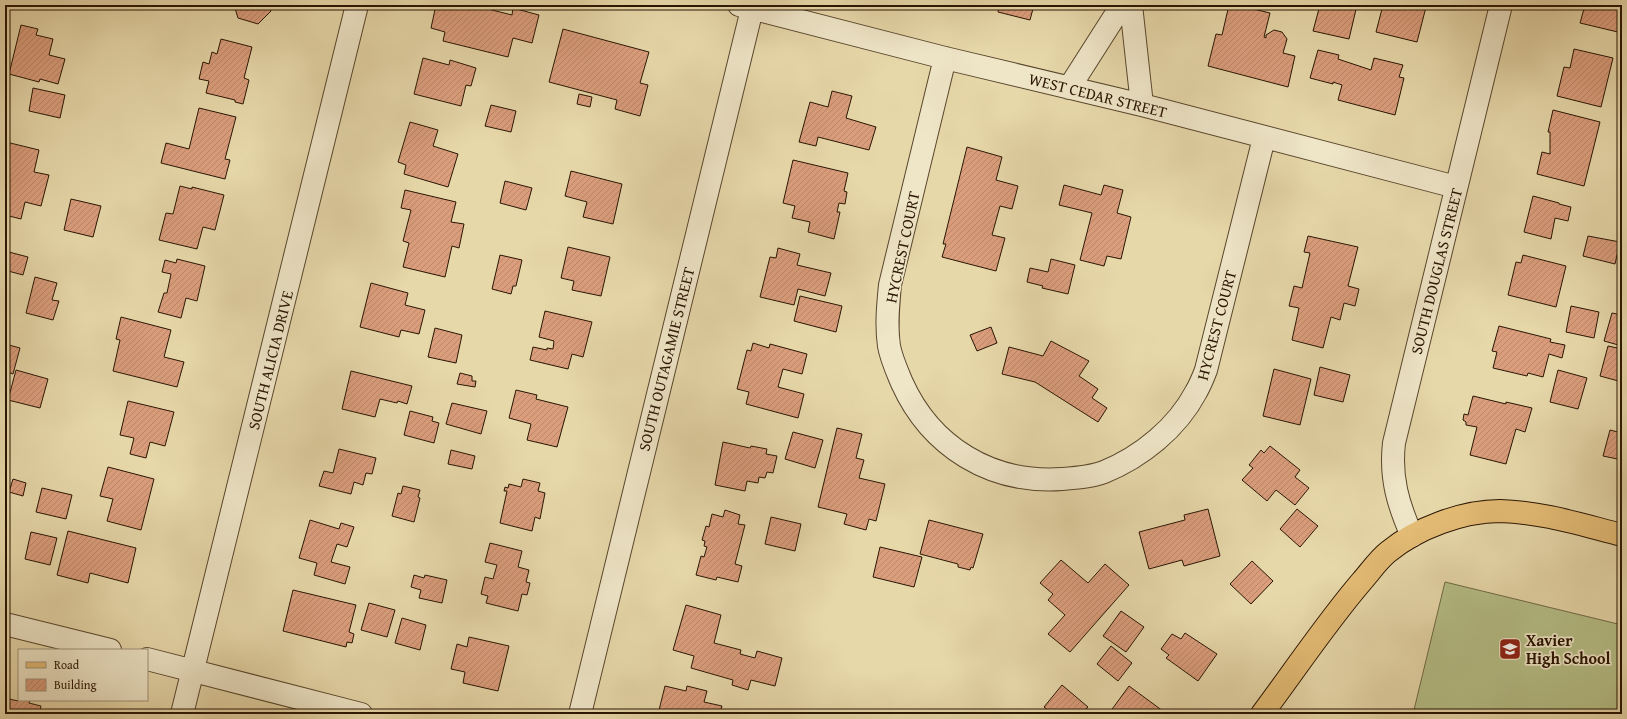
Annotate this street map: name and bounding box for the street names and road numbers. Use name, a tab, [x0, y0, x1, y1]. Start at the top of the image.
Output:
street label: WEST CEDAR STREET	[1026, 66, 1170, 124]
street label: SOUTH DOUGLAS STREET	[1404, 185, 1468, 357]
street label: HYCREST COURT	[878, 189, 926, 305]
street label: SOUTH OUTAGAMIE STREET	[632, 264, 700, 454]
street label: HYCREST COURT	[1190, 267, 1242, 383]
street label: SOUTH ALICIA DRIVE	[241, 288, 299, 432]

